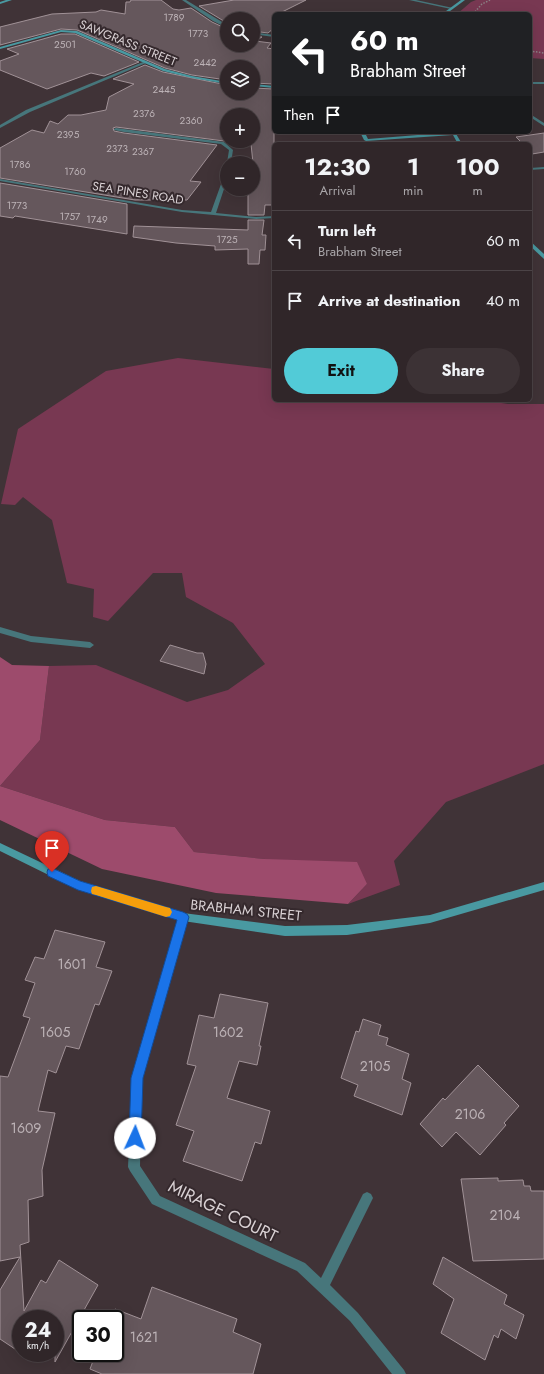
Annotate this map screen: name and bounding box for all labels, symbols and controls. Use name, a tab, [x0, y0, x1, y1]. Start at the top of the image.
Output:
house number: 1789	[164, 10, 185, 25]
map controls	[220, 12, 260, 196]
button: search	[220, 12, 260, 52]
street label: SAWGRASS STREET	[77, 15, 180, 71]
text: 60 m	[350, 20, 419, 61]
house number: 1773	[188, 26, 209, 41]
icon: left	[284, 28, 336, 80]
house number: 2501	[54, 37, 76, 52]
house number: 2442	[193, 55, 217, 70]
text: Brabham Street	[350, 58, 466, 84]
button: layers	[220, 60, 260, 100]
house number: 2445	[153, 82, 176, 97]
text: Then	[284, 104, 314, 126]
icon: arrive	[322, 104, 344, 126]
house number: 2376	[133, 106, 155, 121]
button: +	[220, 108, 260, 148]
house number: 2360	[180, 113, 202, 128]
house number: 2395	[57, 127, 80, 142]
house number: 2373	[106, 141, 128, 156]
house number: 2367	[132, 144, 155, 159]
text: 12:30	[304, 149, 371, 184]
text: 1	[407, 149, 419, 184]
text: 100	[456, 149, 500, 184]
button: −	[220, 156, 260, 196]
house number: 1786	[10, 157, 31, 172]
house number: 1760	[64, 164, 86, 179]
street label: SEA PINES ROAD	[91, 177, 185, 209]
text: Arrival	[320, 181, 355, 200]
text: min	[403, 181, 423, 200]
text: m	[473, 181, 483, 200]
house number: 1773	[7, 198, 28, 213]
house number: 1757	[60, 209, 81, 224]
house number: 1749	[86, 212, 108, 227]
text: Turn left	[318, 220, 376, 242]
icon: left	[284, 230, 306, 252]
text: 60 m	[486, 230, 520, 252]
house number: 1725	[216, 232, 238, 247]
text: Brabham Street	[318, 242, 402, 261]
icon: arrive	[284, 290, 306, 312]
text: Arrive at destination	[318, 290, 460, 312]
text: 40 m	[486, 290, 520, 312]
button: Exit	[284, 348, 398, 394]
button: Share	[406, 348, 520, 394]
pin	[35, 831, 69, 872]
icon: arrive	[41, 837, 63, 859]
street label: BRABHAM STREET	[190, 894, 303, 926]
house number: 1601	[57, 954, 87, 974]
house number: 1605	[40, 1022, 70, 1042]
house number: 1602	[213, 1022, 243, 1042]
house number: 2105	[360, 1056, 390, 1076]
house number: 2106	[455, 1104, 485, 1124]
position arrow	[114, 1117, 156, 1159]
house number: 1609	[11, 1118, 41, 1138]
street label: MIRAGE COURT	[164, 1174, 282, 1248]
house number: 2104	[490, 1205, 520, 1225]
speed limit sign: 30	[72, 1310, 124, 1362]
text: 24	[24, 1316, 52, 1345]
house number: 1621	[130, 1327, 158, 1347]
text: km/h	[27, 1338, 49, 1353]

